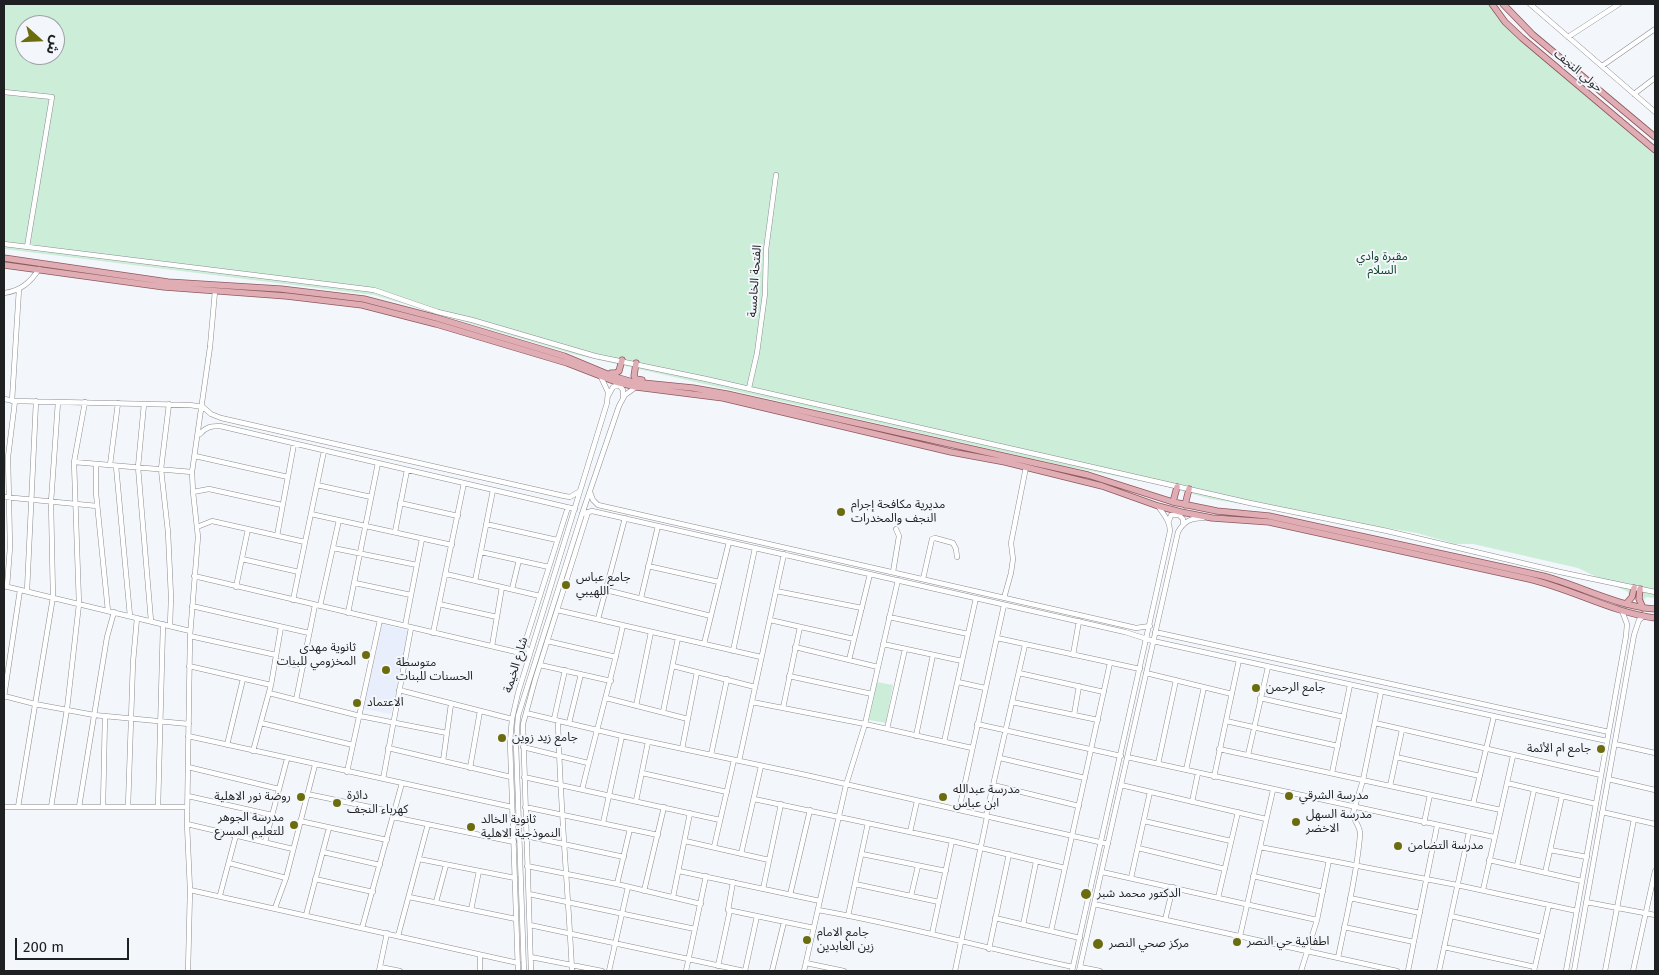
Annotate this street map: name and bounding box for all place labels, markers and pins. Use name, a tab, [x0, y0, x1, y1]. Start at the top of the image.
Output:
place label: مديرية مكافحة إجرام النجف والمخدرات	[851, 498, 945, 526]
marker: مديرية مكافحة إجرام النجف والمخدرات	[835, 506, 847, 518]
place label: جامع عباس اللهيبي	[576, 571, 631, 599]
marker: جامع عباس اللهيبي	[560, 579, 572, 591]
place label: ثانوية مهدي المخزومي للبنات	[277, 641, 356, 669]
marker: ثانوية مهدي المخزومي للبنات	[360, 649, 372, 661]
place label: متوسطة الحسنات للبنات	[396, 656, 473, 684]
marker: متوسطة الحسنات للبنات	[380, 664, 392, 676]
place label: جامع الرحمن	[1266, 681, 1325, 695]
marker: جامع الرحمن	[1250, 682, 1262, 694]
place label: الاعتماد	[367, 696, 404, 710]
marker: الاعتماد	[351, 697, 363, 709]
place label: جامع زيد زوين	[512, 731, 578, 745]
marker: جامع زيد زوين	[496, 732, 508, 744]
place label: جامع ام الأئمة	[1527, 742, 1591, 756]
marker: جامع ام الأئمة	[1595, 743, 1607, 755]
place label: مدرسة عبدالله ابن عباس	[953, 783, 1020, 811]
place label: دائرة كهرباء النجف	[347, 789, 408, 817]
place label: مدرسة الشرقي	[1299, 789, 1369, 803]
place label: روضة نور الاهلية	[214, 790, 291, 804]
marker: مدرسة الشرقي	[1283, 790, 1295, 802]
marker: روضة نور الاهلية	[295, 791, 307, 803]
marker: مدرسة عبدالله ابن عباس	[937, 791, 949, 803]
marker: دائرة كهرباء النجف	[331, 797, 343, 809]
place label: مدرسة السهل الاخضر	[1306, 808, 1372, 836]
place label: مدرسة الجوهر للتعليم المسرع	[215, 811, 284, 839]
place label: ثانوية الخالد النموذجية الاهلية	[481, 813, 561, 841]
marker: مدرسة السهل الاخضر	[1290, 816, 1302, 828]
marker: مدرسة الجوهر للتعليم المسرع	[288, 819, 300, 831]
marker: ثانوية الخالد النموذجية الاهلية	[465, 821, 477, 833]
place label: مدرسة التضامن	[1408, 839, 1484, 853]
marker: مدرسة التضامن	[1392, 840, 1404, 852]
marker: الدكتور محمد شبر	[1079, 887, 1093, 901]
place label: الدكتور محمد شبر	[1097, 887, 1181, 901]
place label: جامع الامام زين العابدين	[817, 926, 874, 954]
marker: جامع الامام زين العابدين	[801, 934, 813, 946]
place label: اطفائية حي النصر	[1247, 935, 1329, 949]
marker: اطفائية حي النصر	[1231, 936, 1243, 948]
marker: مركز صحي النصر	[1091, 937, 1105, 951]
place label: مركز صحي النصر	[1109, 937, 1189, 951]

